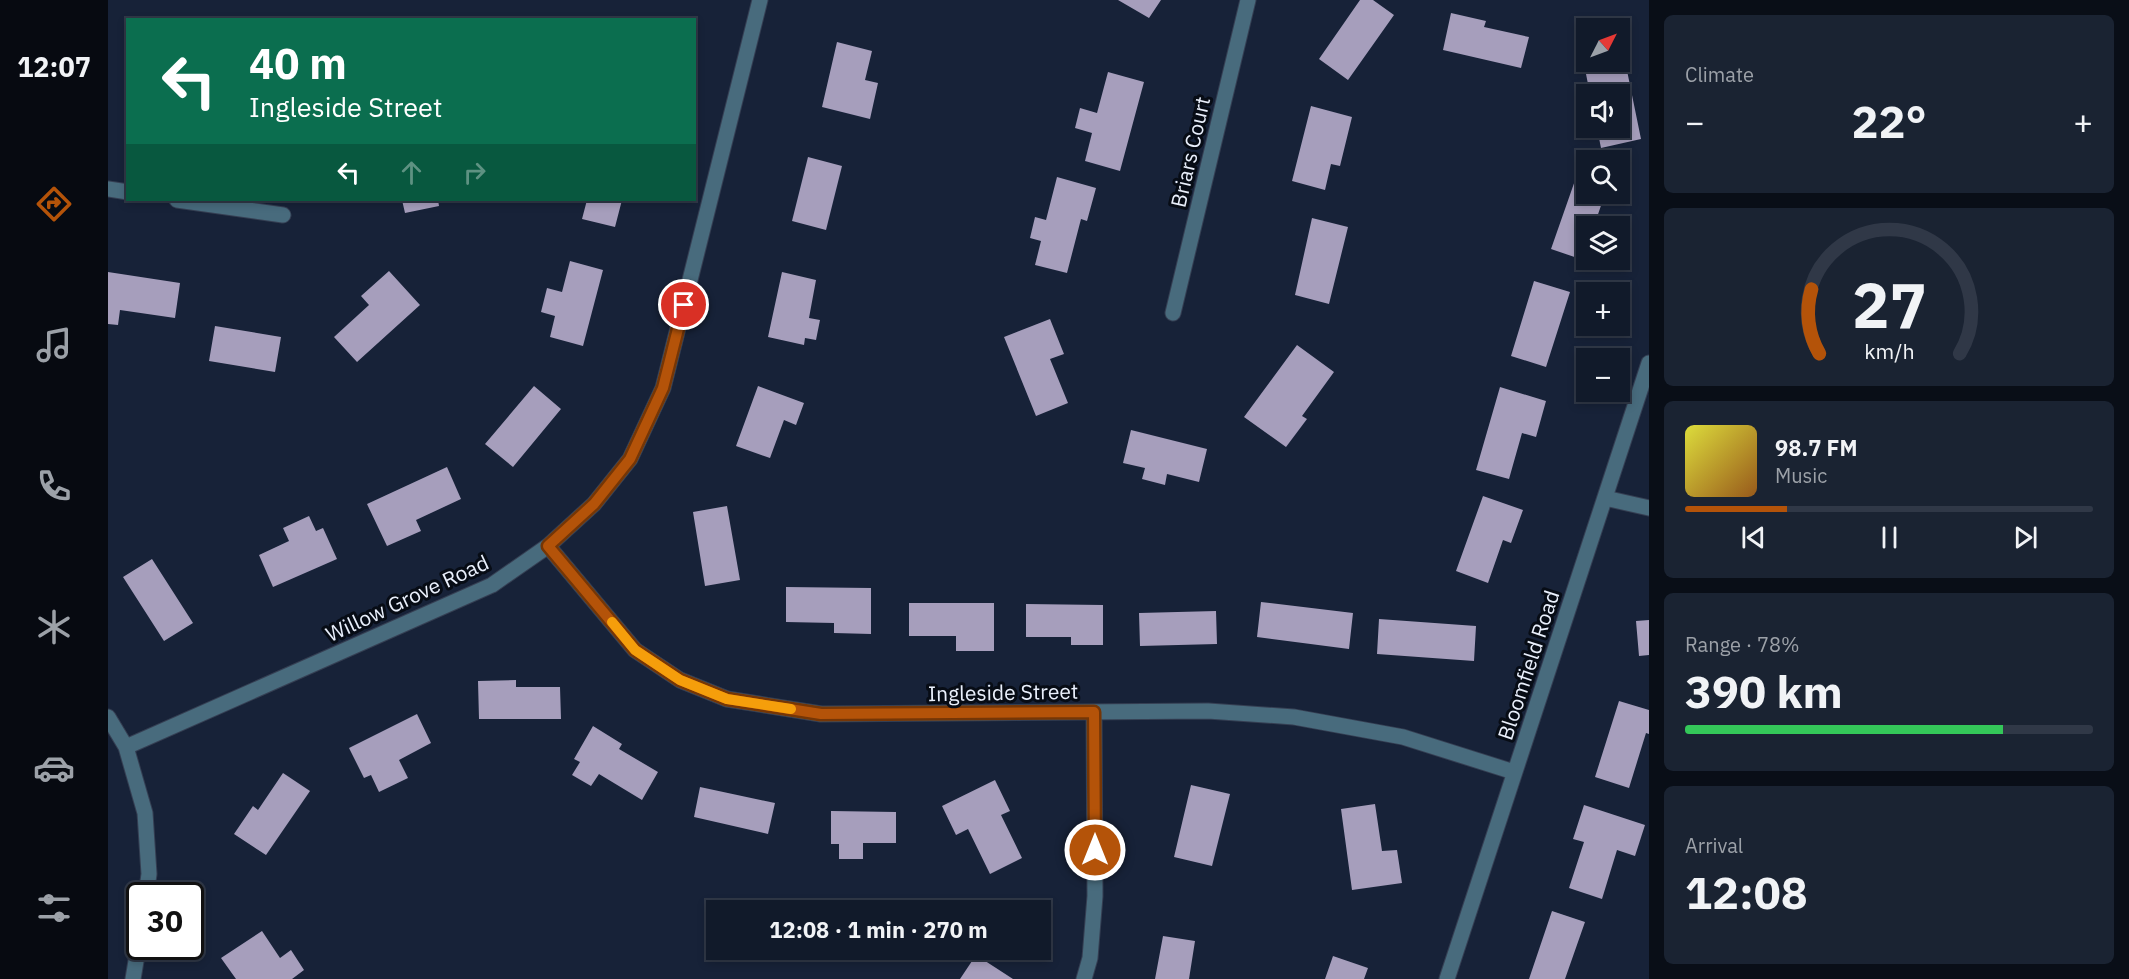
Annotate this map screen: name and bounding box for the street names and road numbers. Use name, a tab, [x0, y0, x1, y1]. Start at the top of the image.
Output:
street label: Briars Court	[1164, 94, 1216, 210]
street label: Willow Grove Road	[321, 548, 493, 648]
street label: Bloomfield Road	[1491, 587, 1565, 743]
street label: Ingleside Street	[928, 677, 1078, 707]

